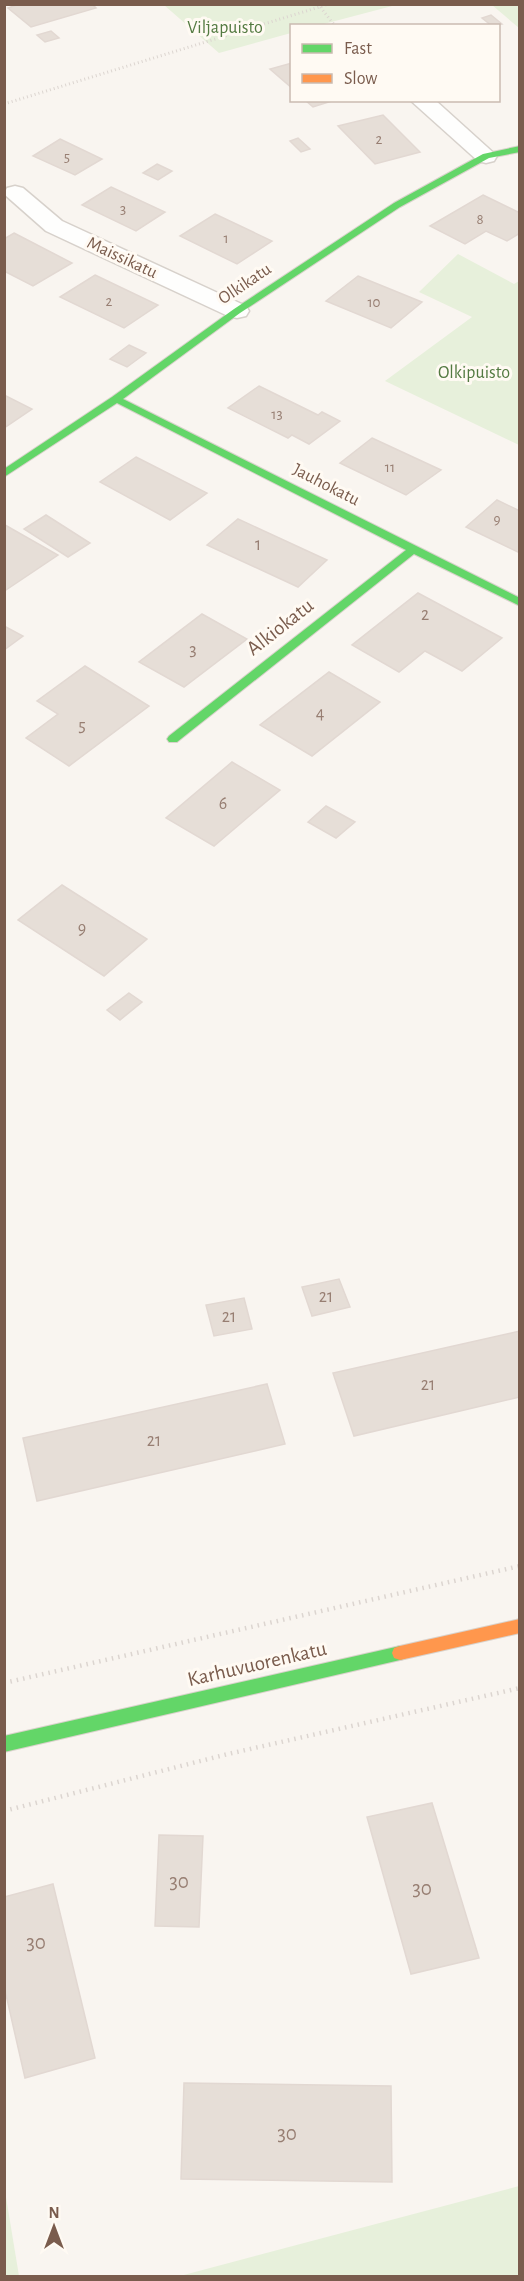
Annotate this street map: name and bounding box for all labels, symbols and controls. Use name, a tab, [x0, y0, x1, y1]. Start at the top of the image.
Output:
park label: Viljapuisto	[187, 19, 263, 37]
legend	[290, 24, 500, 102]
text: Fast	[344, 40, 372, 58]
text: Slow	[344, 70, 377, 88]
house number: 2	[376, 132, 383, 147]
house number: 5	[64, 150, 70, 165]
house number: 3	[120, 202, 126, 217]
house number: 8	[476, 212, 484, 227]
house number: 1	[223, 231, 229, 246]
street label: Maissikatu	[84, 234, 160, 282]
street label: Olkikatu	[215, 260, 275, 308]
house number: 2	[106, 294, 113, 309]
house number: 10	[367, 295, 381, 310]
park label: Olkipuisto	[438, 364, 510, 382]
house number: 13	[271, 407, 283, 422]
house number: 11	[385, 460, 395, 475]
street label: Jauhokatu	[290, 461, 362, 509]
house number: 9	[493, 512, 501, 527]
house number: 1	[255, 536, 261, 554]
street label: Alkiokatu	[243, 594, 318, 659]
house number: 2	[421, 606, 429, 624]
house number: 3	[189, 641, 197, 659]
house number: 4	[316, 705, 325, 723]
house number: 5	[78, 717, 86, 735]
house number: 6	[219, 795, 227, 813]
house number: 9	[78, 920, 86, 938]
house number: 21	[319, 1288, 333, 1306]
house number: 21	[222, 1308, 236, 1326]
house number: 21	[421, 1376, 435, 1394]
house number: 21	[147, 1432, 161, 1450]
street label: Karhuvuorenkatu	[185, 1638, 329, 1690]
house number: 30	[169, 1871, 189, 1892]
house number: 30	[412, 1878, 432, 1899]
house number: 30	[26, 1932, 46, 1953]
house number: 30	[277, 2123, 297, 2144]
north arrow	[24, 2197, 84, 2257]
text: N	[48, 2205, 60, 2221]

